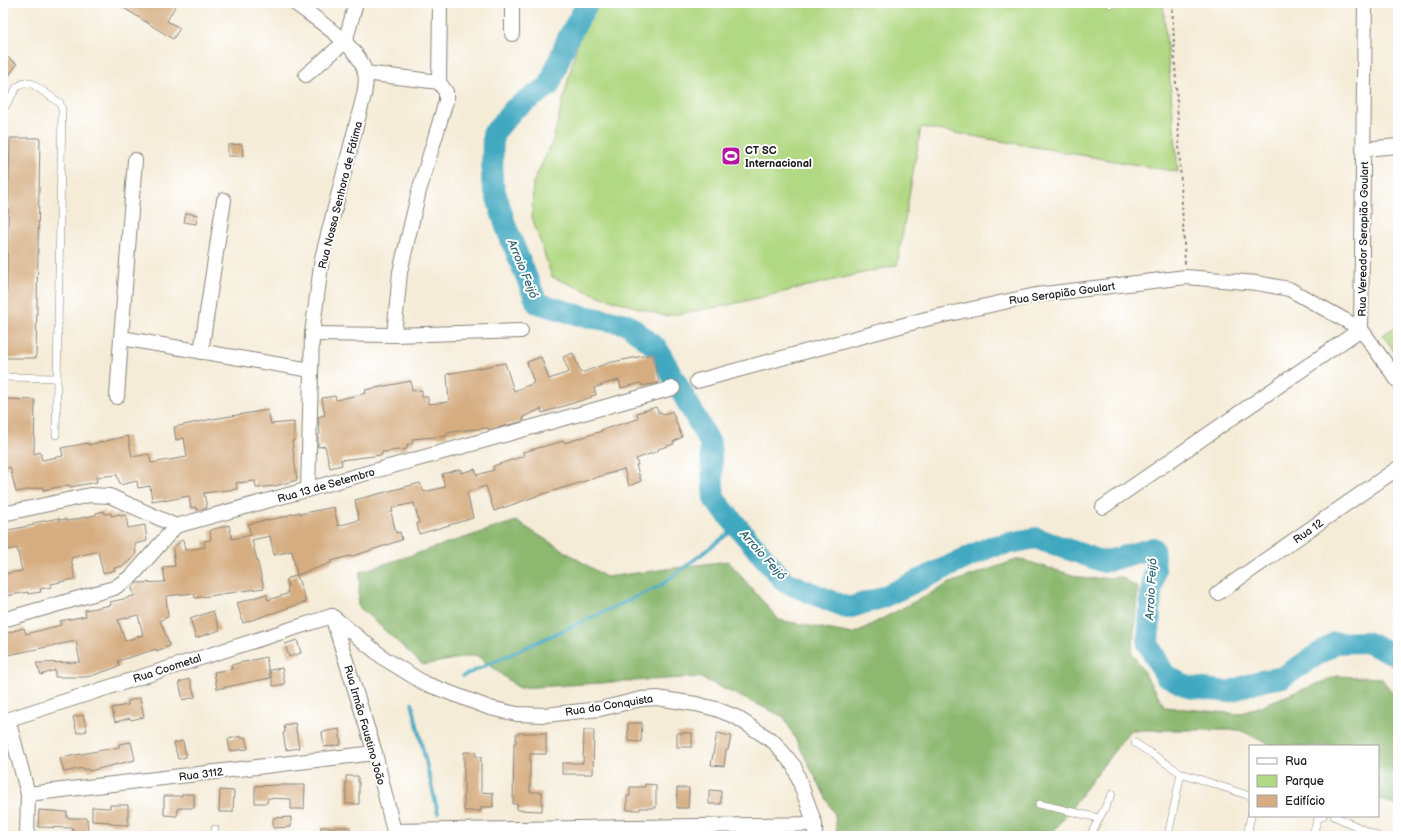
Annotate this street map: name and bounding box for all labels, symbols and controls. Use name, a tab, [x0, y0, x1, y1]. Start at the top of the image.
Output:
street label: Rua Nossa Senhora de Fátima	[316, 120, 365, 270]
place label: CT SC Internacional	[745, 144, 812, 170]
sports icon: CT SC Internacional	[720, 145, 742, 167]
street label: Rua Vereador Serapião Goulart	[1356, 161, 1371, 317]
water label: Arroio Feijó	[504, 237, 541, 301]
street label: Rua Serapião Goulart	[1008, 280, 1117, 307]
street label: Rua 13 de Setembro	[276, 465, 376, 506]
street label: Rua 12	[1291, 516, 1326, 546]
water label: Arroio Feijó	[736, 526, 789, 584]
water label: Arroio Feijó	[1142, 558, 1161, 622]
street label: Rua Coometal	[131, 651, 203, 686]
street label: Rua Irmão Faustino João	[341, 664, 388, 787]
street label: Rua da Conquista	[564, 692, 654, 719]
legend	[1249, 745, 1379, 817]
text: Rua	[1285, 754, 1307, 769]
street label: Rua 3112	[178, 765, 225, 784]
text: Parque	[1285, 774, 1324, 789]
text: Edifício	[1285, 794, 1325, 809]

